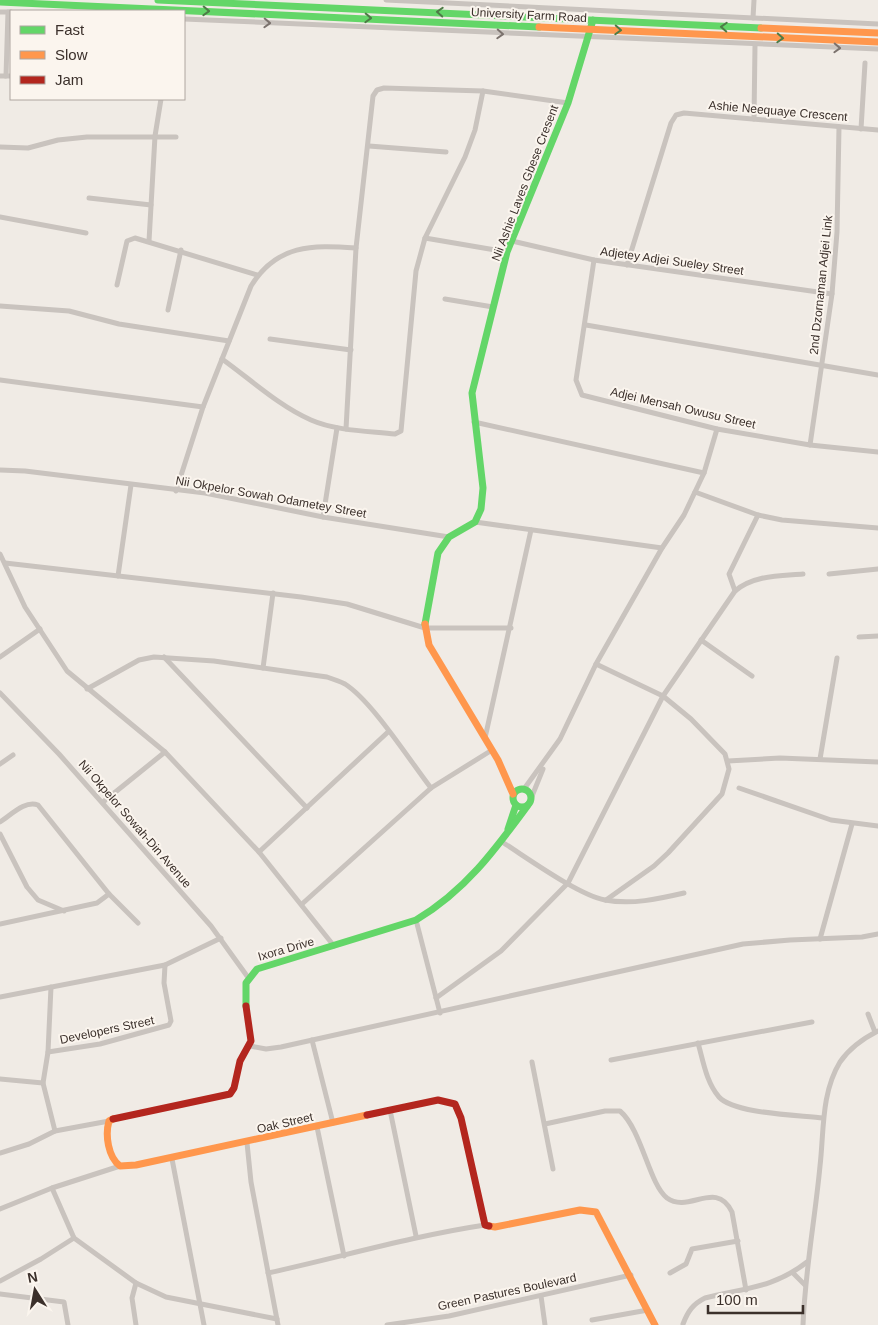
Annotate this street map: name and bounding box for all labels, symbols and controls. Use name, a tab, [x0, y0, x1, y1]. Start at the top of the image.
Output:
street label: University Farm Road	[471, 5, 587, 25]
one-way arrow	[202, 6, 210, 17]
one-way arrow	[435, 7, 443, 18]
legend	[10, 10, 185, 100]
one-way arrow	[365, 13, 373, 23]
one-way arrow	[264, 17, 272, 28]
text: Fast	[55, 21, 85, 38]
one-way arrow	[720, 21, 728, 32]
one-way arrow	[614, 25, 622, 36]
one-way arrow	[496, 28, 504, 39]
one-way arrow	[777, 33, 785, 44]
one-way arrow	[834, 43, 841, 53]
text: Slow	[55, 46, 88, 63]
text: Jam	[55, 71, 83, 88]
street label: Ashie Neequaye Crescent	[708, 98, 849, 124]
street label: Nii Ashie Laves Gbese Cresent	[489, 102, 562, 263]
street label: 2nd Dzornaman Adjei Link	[807, 214, 835, 355]
street label: Adjetey Adjei Sueley Street	[599, 244, 745, 278]
street label: Adjei Mensah Owusu Street	[609, 384, 758, 432]
street label: Nii Okpelor Sowah Odametey Street	[175, 473, 368, 521]
street label: Nii Okpelor Sowah-Din Avenue	[76, 757, 194, 891]
street label: Ixora Drive	[256, 934, 316, 964]
street label: Developers Street	[59, 1013, 156, 1047]
street label: Oak Street	[255, 1110, 315, 1136]
north arrow	[10, 1265, 60, 1315]
text: N	[26, 1268, 39, 1286]
street label: Green Pastures Boulevard	[436, 1270, 578, 1314]
scale bar	[708, 1282, 803, 1314]
text: 100 m	[716, 1291, 758, 1308]

